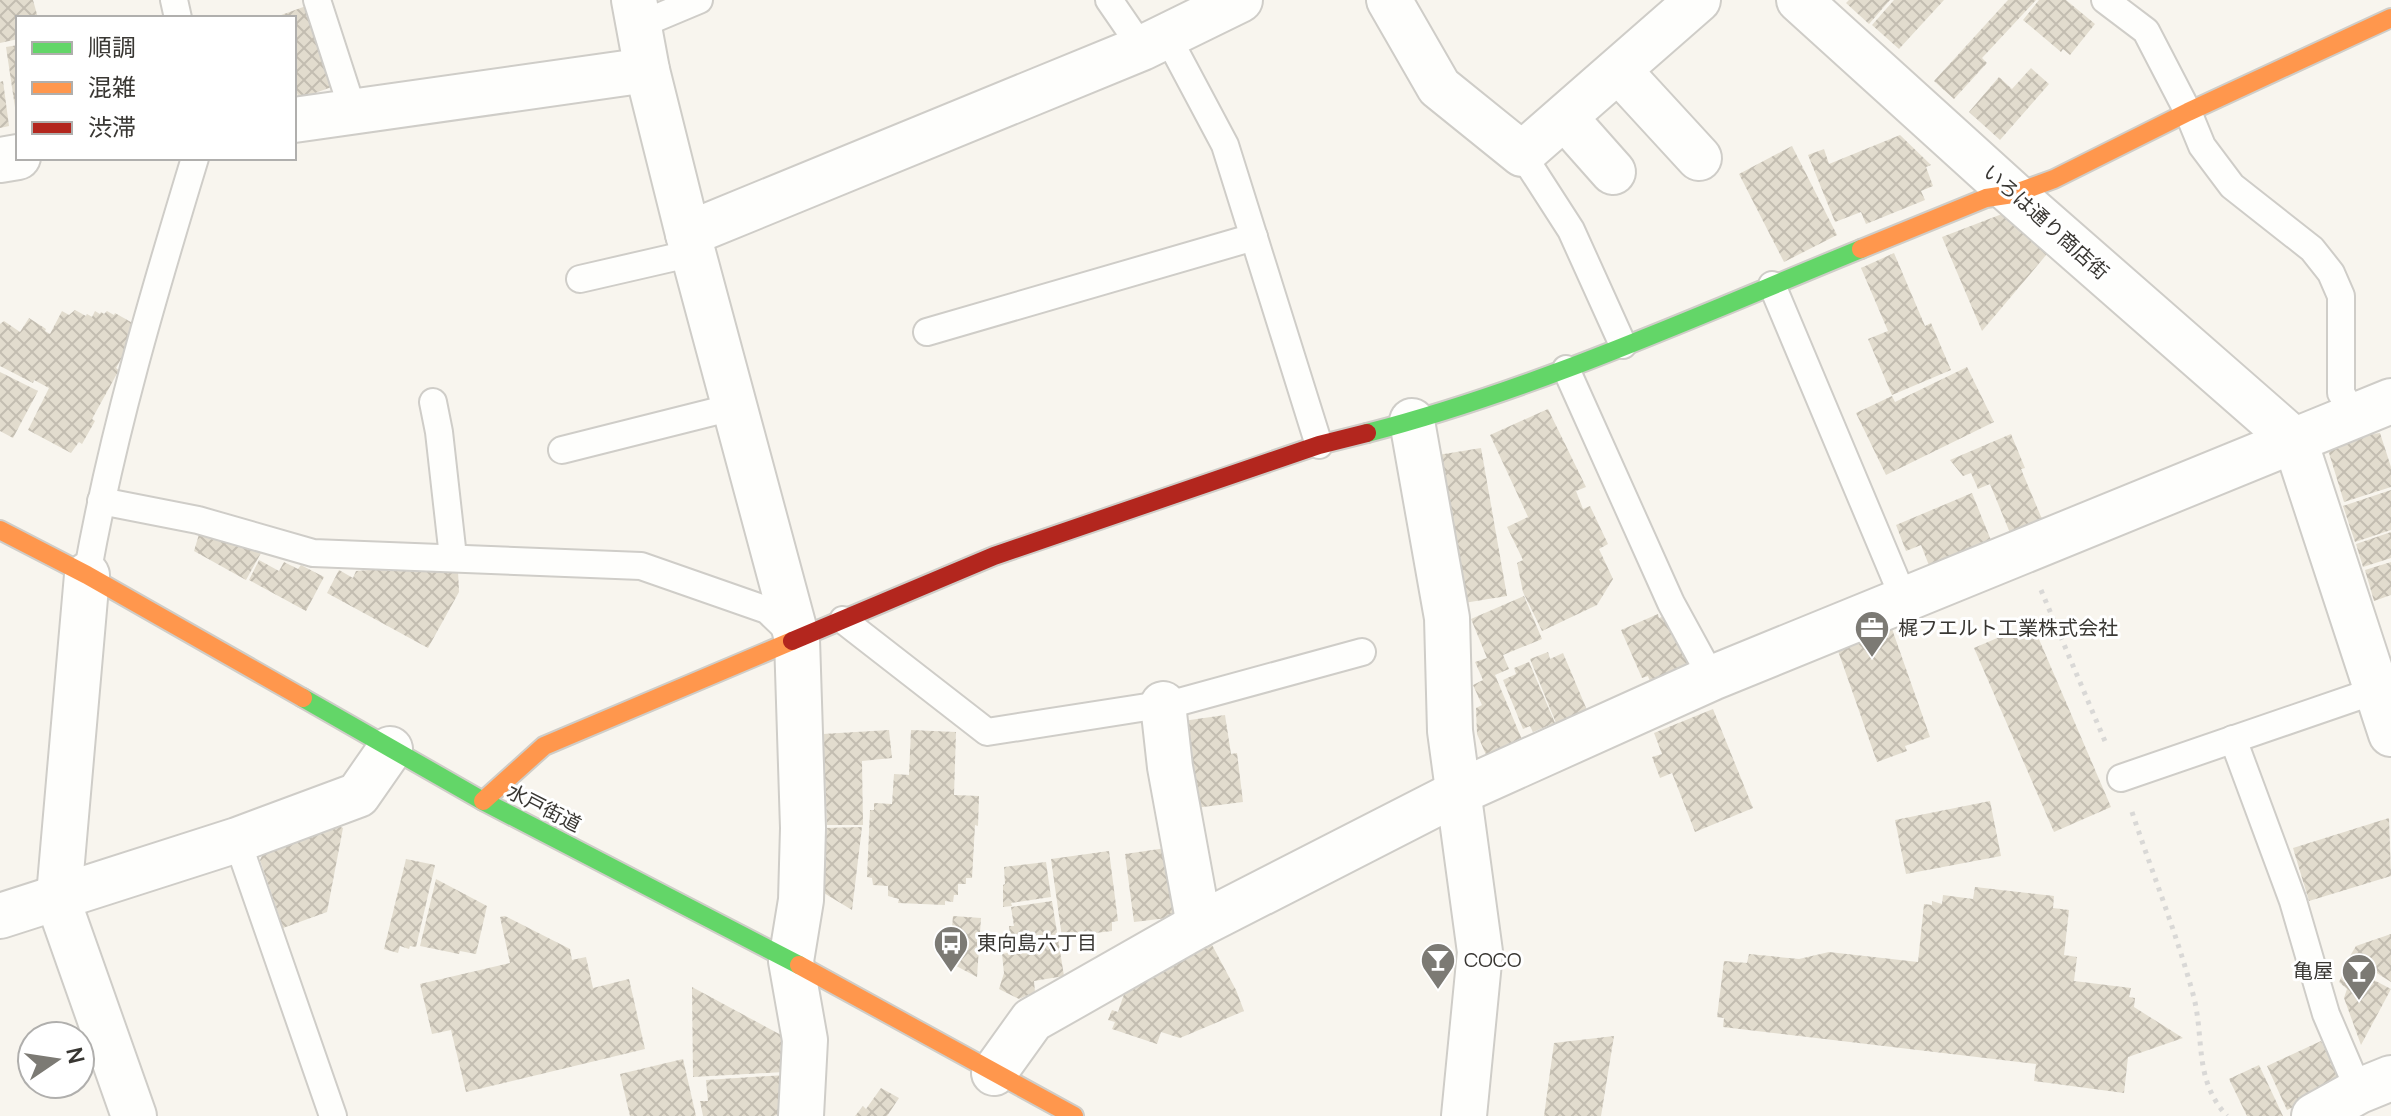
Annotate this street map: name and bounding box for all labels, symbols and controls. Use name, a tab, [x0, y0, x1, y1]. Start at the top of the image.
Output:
legend	[16, 16, 296, 160]
text: 順調	[88, 30, 136, 63]
text: 混雑	[88, 70, 136, 103]
text: 渋滞	[88, 110, 136, 143]
street label: いろは通り商店街	[1978, 158, 2115, 285]
office icon: 梶フエルト工業株式会社	[1853, 609, 1891, 659]
place label: 梶フエルト工業株式会社	[1898, 614, 2118, 641]
street label: 水戸街道	[502, 777, 586, 838]
bus stop icon: 東向島六丁目	[932, 924, 970, 974]
place label: 東向島六丁目	[977, 929, 1097, 956]
bar icon: COCO	[1419, 941, 1457, 991]
place label: COCO	[1464, 946, 1522, 973]
bar icon: 亀屋	[2340, 952, 2378, 1002]
place label: 亀屋	[2293, 957, 2333, 984]
north arrow	[16, 1020, 96, 1100]
text: N	[59, 1044, 92, 1067]

